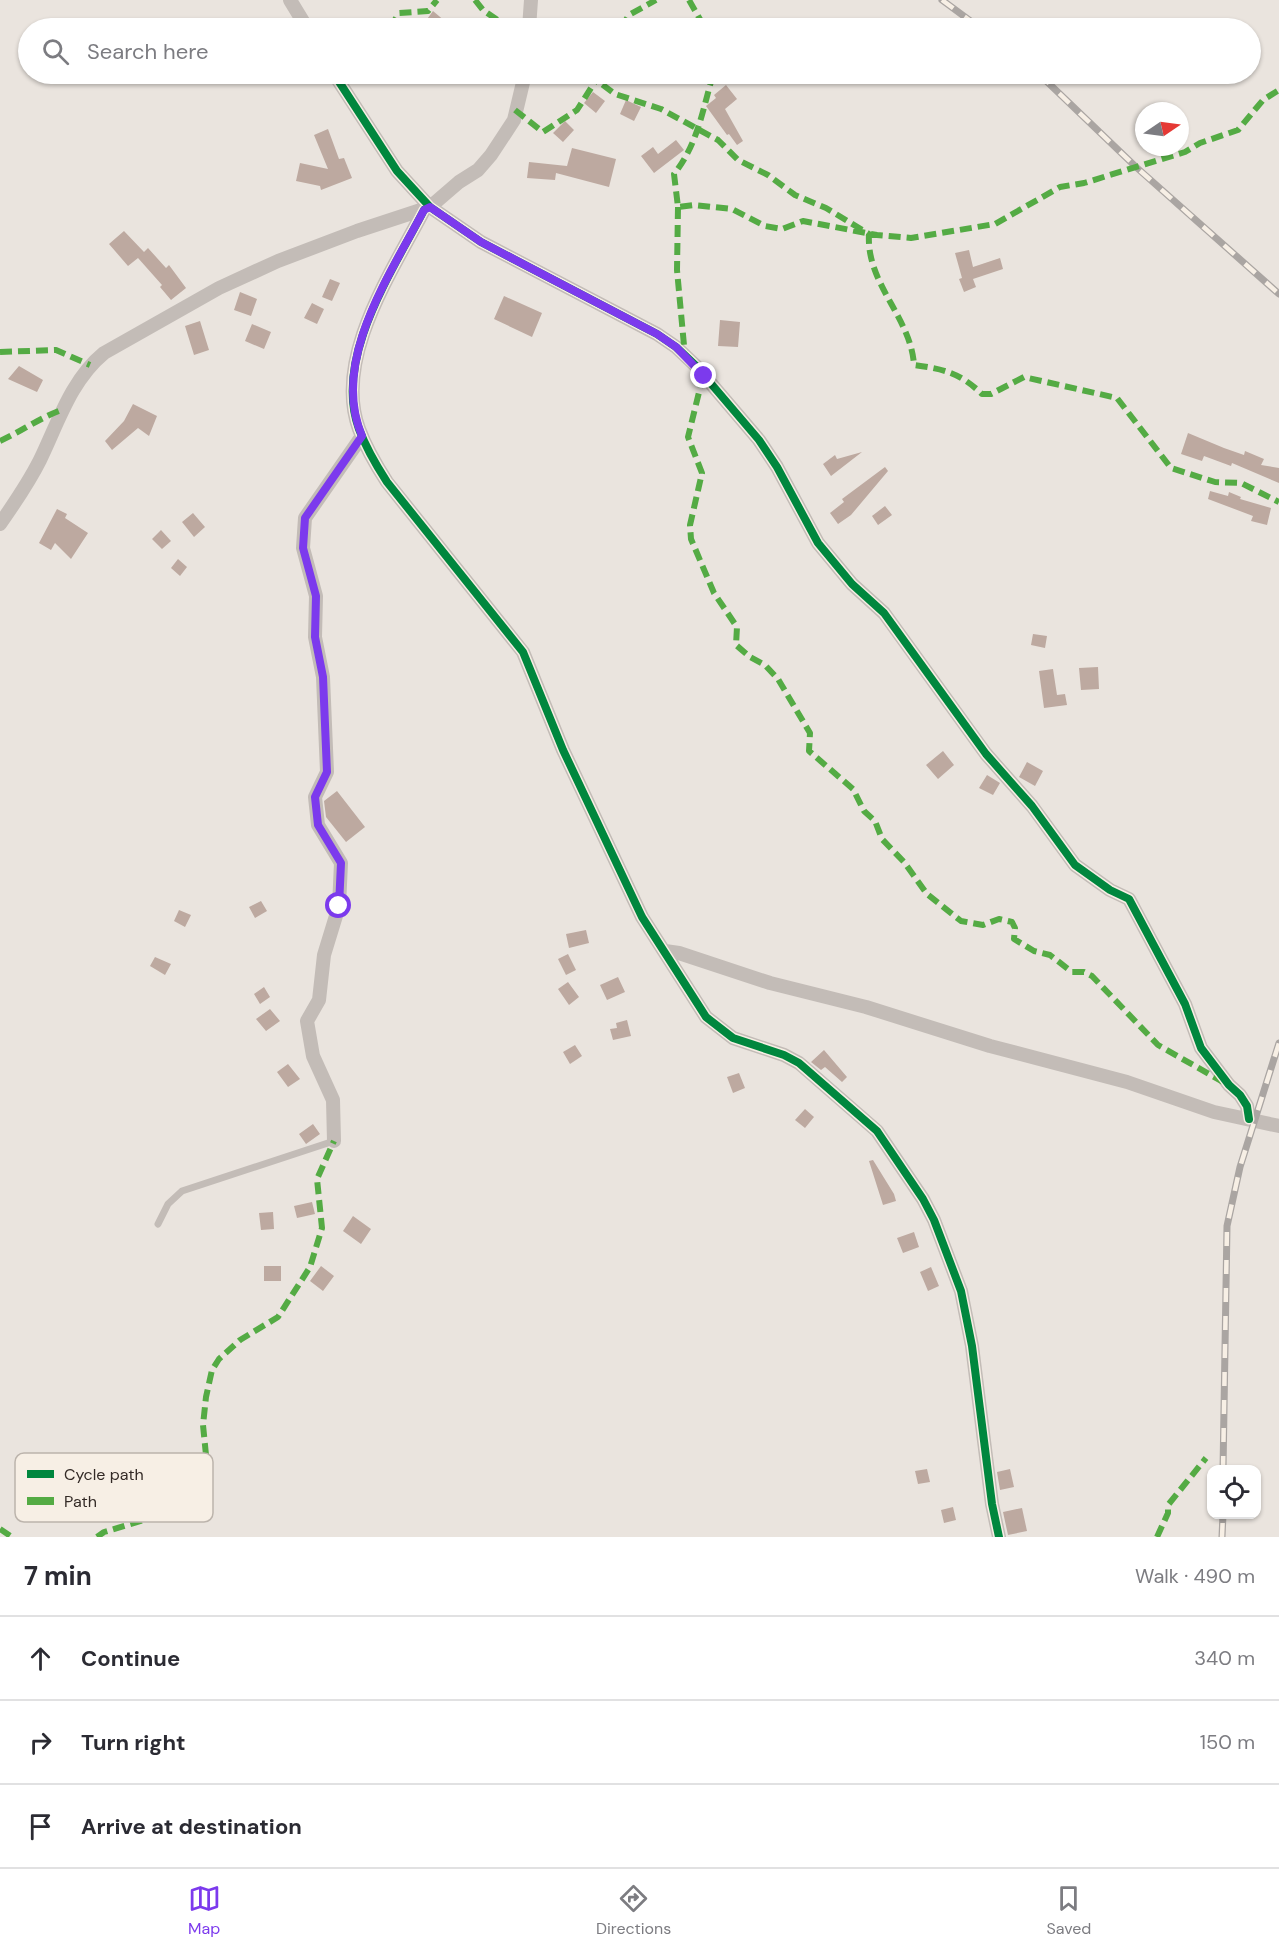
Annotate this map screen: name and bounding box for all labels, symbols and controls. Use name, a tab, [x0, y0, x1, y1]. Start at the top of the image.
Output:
search box	[18, 18, 1261, 84]
icon: search	[39, 35, 72, 68]
text: Search here	[87, 37, 208, 66]
north arrow	[1135, 102, 1189, 156]
route end	[690, 362, 716, 388]
route start	[325, 892, 351, 918]
legend	[15, 1453, 213, 1522]
text: Cycle path	[64, 1464, 144, 1485]
map controls	[1207, 1465, 1261, 1519]
button: locate	[1207, 1465, 1261, 1519]
text: Path	[64, 1491, 97, 1512]
text: 7 min	[24, 1559, 92, 1593]
text: Walk · 490 m	[1135, 1563, 1255, 1589]
icon: ahead	[24, 1642, 57, 1675]
text: Continue	[81, 1644, 180, 1673]
text: 340 m	[1194, 1645, 1255, 1671]
icon: right	[24, 1726, 57, 1759]
text: Turn right	[81, 1728, 186, 1757]
text: 150 m	[1200, 1729, 1255, 1755]
icon: arrive	[24, 1810, 57, 1843]
text: Arrive at destination	[81, 1812, 302, 1841]
tab: Map	[188, 1882, 221, 1939]
tab: Directions	[596, 1882, 671, 1939]
tab: Saved	[1047, 1882, 1091, 1939]

